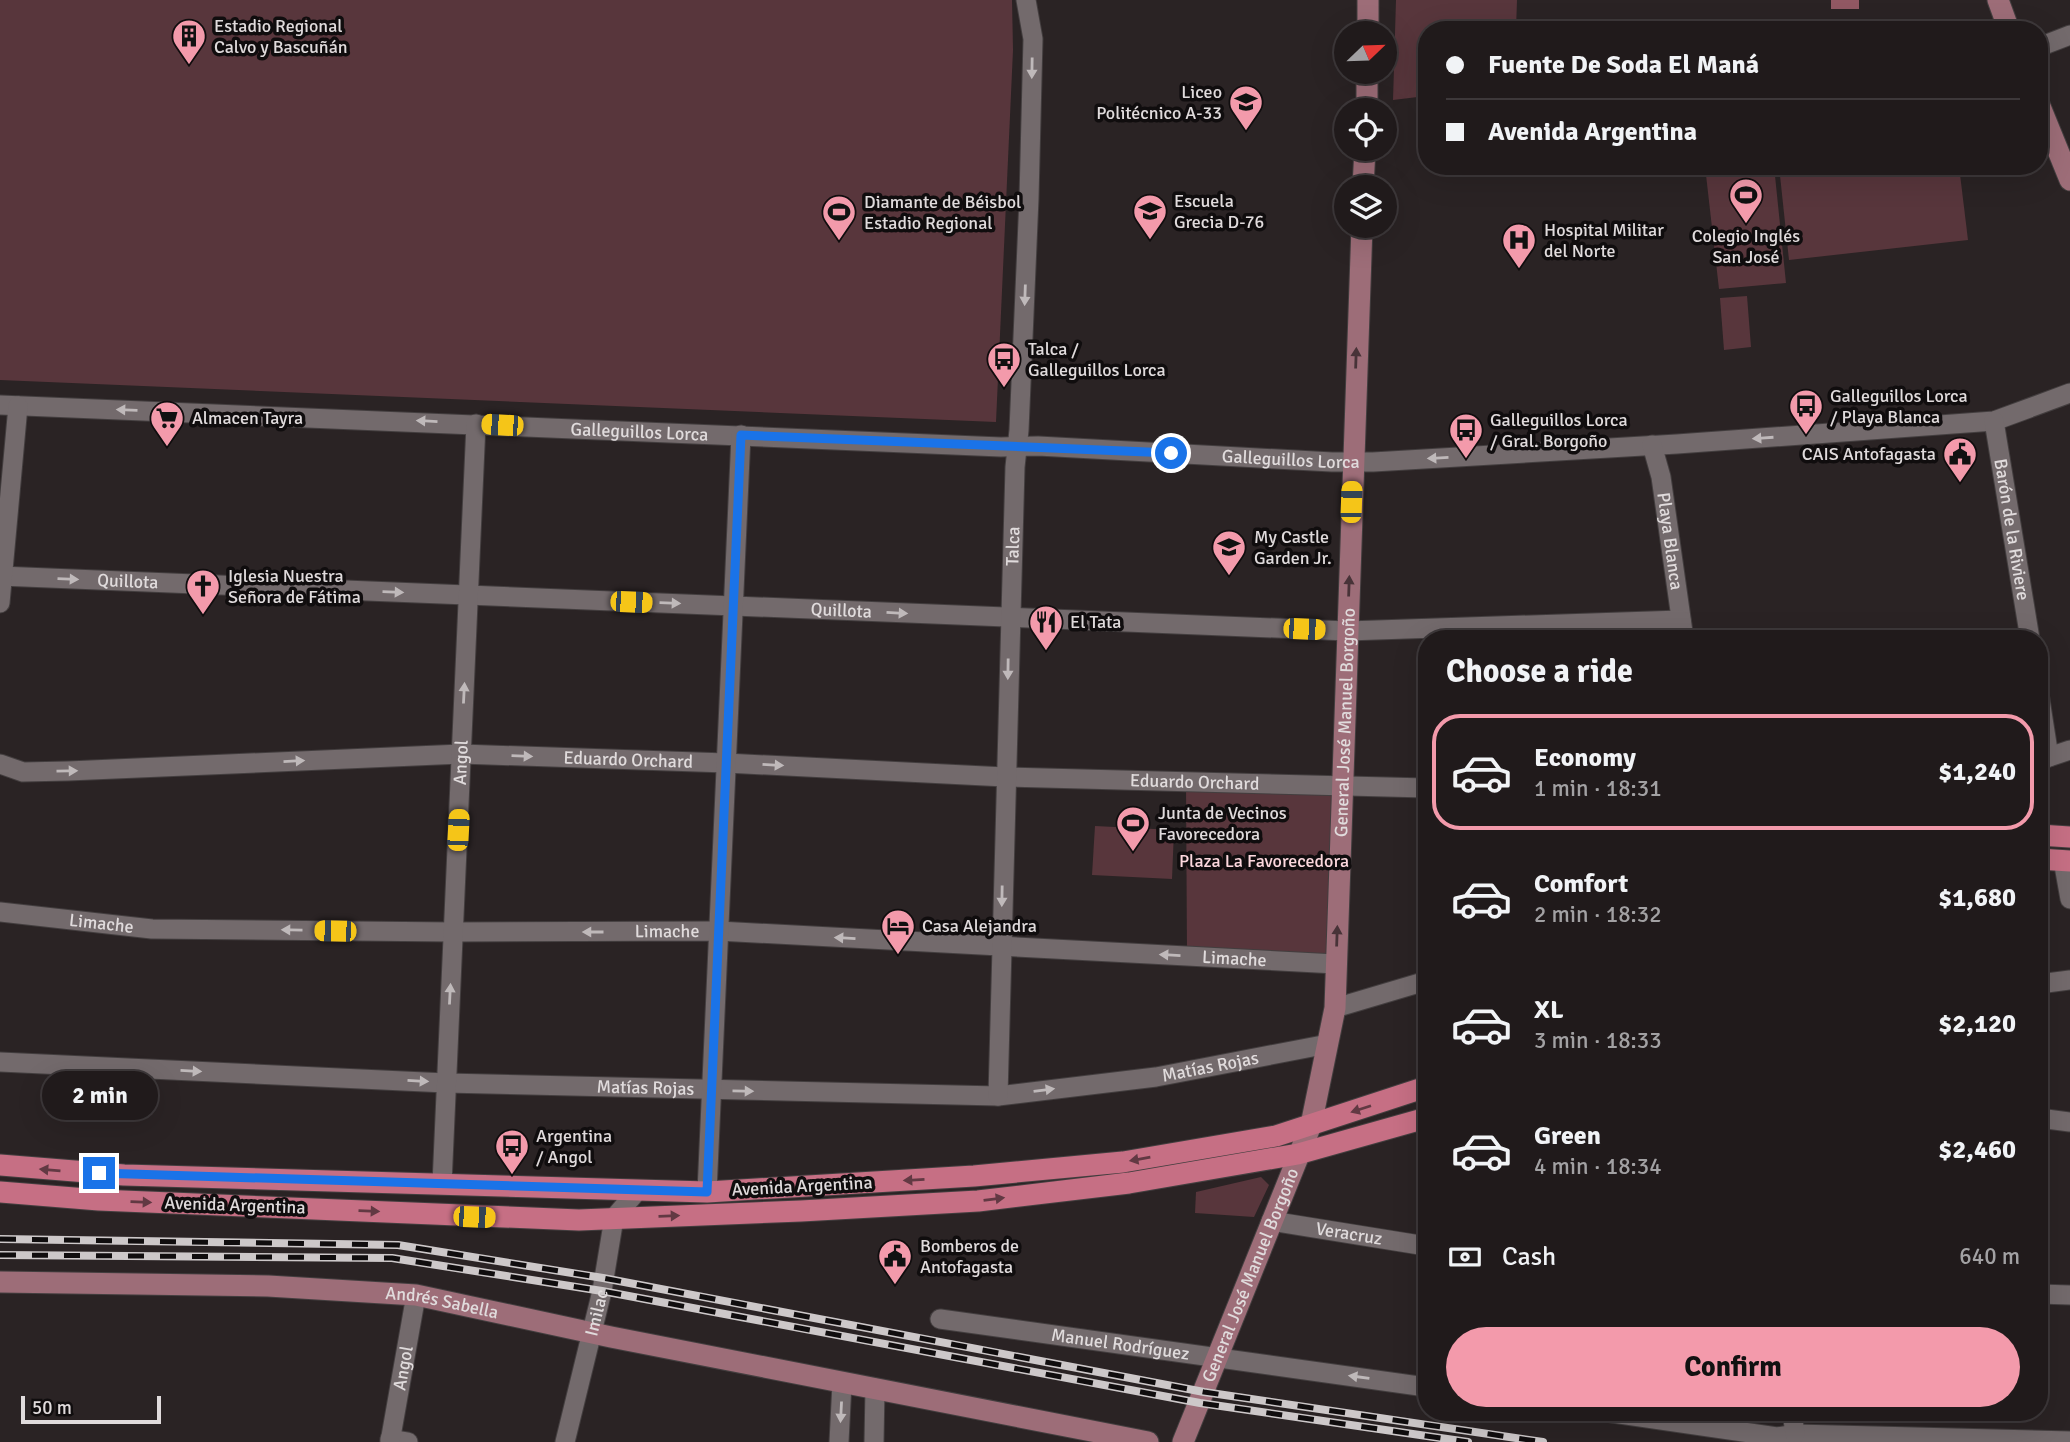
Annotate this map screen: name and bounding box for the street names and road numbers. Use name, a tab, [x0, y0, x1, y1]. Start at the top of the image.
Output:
street label: Galleguillos Lorca	[570, 418, 709, 446]
street label: Galleguillos Lorca	[1221, 445, 1360, 473]
street label: Barón de la Riviere	[1989, 457, 2034, 602]
street label: Playa Blanca	[1652, 491, 1688, 591]
street label: Talca	[1001, 526, 1024, 566]
street label: Quillota	[97, 569, 159, 593]
street label: Quillota	[810, 598, 872, 623]
street label: General José Manuel Borgoño	[1330, 608, 1360, 837]
street label: Angol	[449, 739, 473, 785]
street label: Eduardo Orchard	[563, 746, 693, 773]
street label: Eduardo Orchard	[1130, 769, 1260, 795]
street label: Limache	[68, 909, 135, 938]
street label: Limache	[635, 920, 699, 942]
street label: Limache	[1201, 946, 1267, 971]
street label: Matías Rojas	[1160, 1047, 1260, 1087]
street label: Matías Rojas	[596, 1076, 695, 1100]
street label: General José Manuel Borgoño	[1197, 1165, 1303, 1385]
street label: Avenida Argentina	[731, 1171, 873, 1201]
street label: Avenida Argentina	[164, 1192, 306, 1218]
street label: Veracruz	[1314, 1217, 1384, 1250]
street label: Andrés Sabella	[385, 1282, 501, 1323]
street label: Imilac	[580, 1287, 613, 1338]
street label: Manuel Rodríguez	[1050, 1324, 1191, 1365]
street label: Angol	[388, 1344, 418, 1392]

